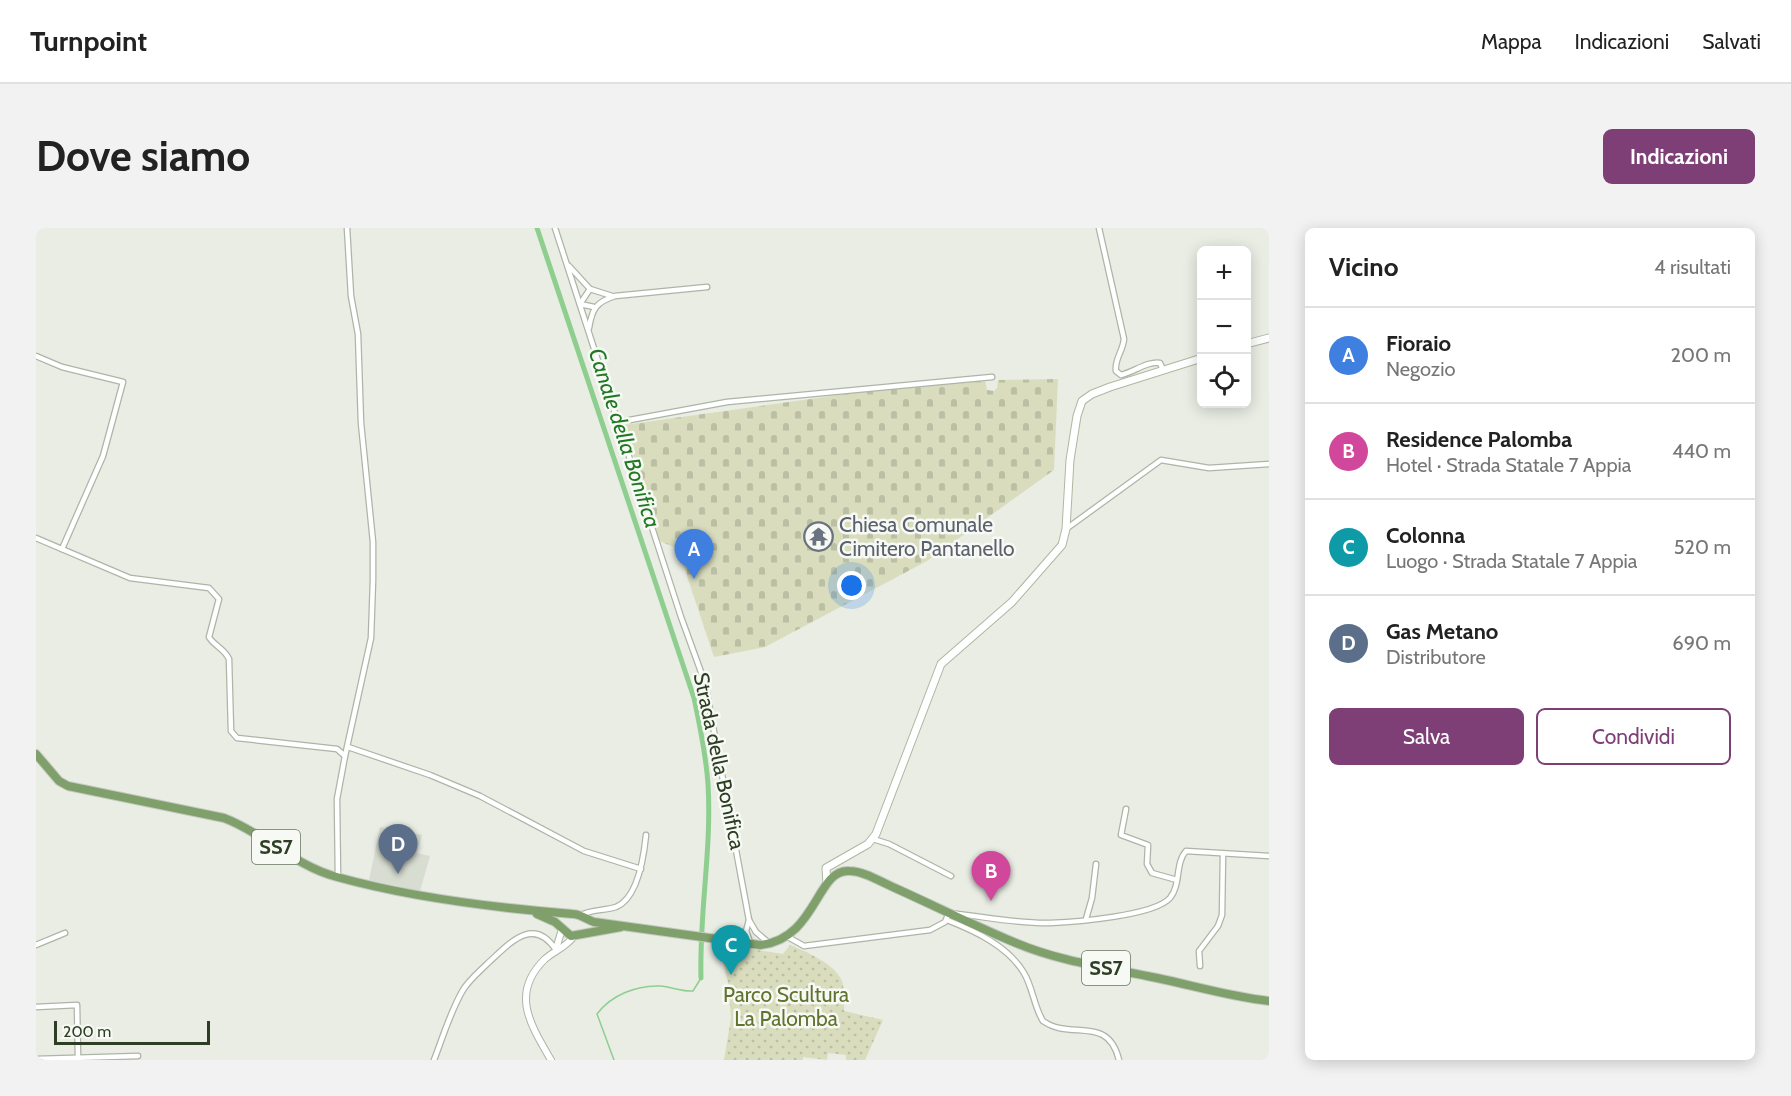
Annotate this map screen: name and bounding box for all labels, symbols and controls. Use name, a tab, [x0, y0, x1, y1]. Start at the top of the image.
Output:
text: Turnpoint	[30, 24, 147, 58]
text: Mappa	[1481, 29, 1542, 54]
text: Indicazioni	[1575, 29, 1669, 54]
text: Salvati	[1702, 29, 1761, 54]
button: Indicazioni	[1603, 129, 1755, 184]
text: Dove siamo	[36, 130, 250, 182]
map controls	[1197, 246, 1251, 408]
button: +	[1197, 246, 1251, 300]
text: Vicino	[1329, 251, 1398, 283]
text: 4 risultati	[1654, 255, 1731, 279]
button: −	[1197, 300, 1251, 354]
text: Fioraio	[1386, 330, 1451, 357]
text: A	[1342, 343, 1355, 367]
text: 200 m	[1671, 343, 1731, 367]
water label: Canale della Bonifica	[583, 345, 666, 531]
button: locate	[1197, 354, 1251, 408]
text: Negozio	[1386, 357, 1455, 381]
text: Residence Palomba	[1386, 426, 1572, 453]
text: B	[1342, 439, 1355, 463]
text: 440 m	[1672, 439, 1731, 463]
text: Hotel · Strada Statale 7 Appia	[1386, 453, 1631, 477]
place label: Chiesa Comunale Cimitero Pantanello	[839, 512, 1015, 561]
temple icon: Chiesa Comunale Cimitero Pantanello	[802, 521, 834, 553]
text: Colonna	[1386, 522, 1465, 549]
pin: A	[674, 530, 714, 579]
text: C	[1342, 535, 1355, 559]
text: 520 m	[1674, 535, 1731, 559]
text: Luogo · Strada Statale 7 Appia	[1386, 549, 1637, 573]
your location	[837, 571, 866, 600]
text: Gas Metano	[1386, 618, 1498, 645]
text: D	[1341, 631, 1356, 655]
text: 690 m	[1672, 631, 1731, 655]
text: Distributore	[1386, 645, 1486, 669]
street label: Strada della Bonifica	[688, 670, 750, 852]
button: Salva	[1329, 708, 1524, 765]
button: Condividi	[1536, 708, 1731, 765]
pin: D	[378, 824, 418, 874]
road number: SS7	[252, 830, 300, 864]
pin: B	[972, 852, 1010, 901]
pin: C	[712, 926, 750, 975]
road number: SS7	[1082, 951, 1130, 985]
park label: Parco Scultura La Palomba	[723, 982, 849, 1031]
scale bar	[54, 1018, 210, 1046]
text: 200 m	[63, 1022, 111, 1041]

